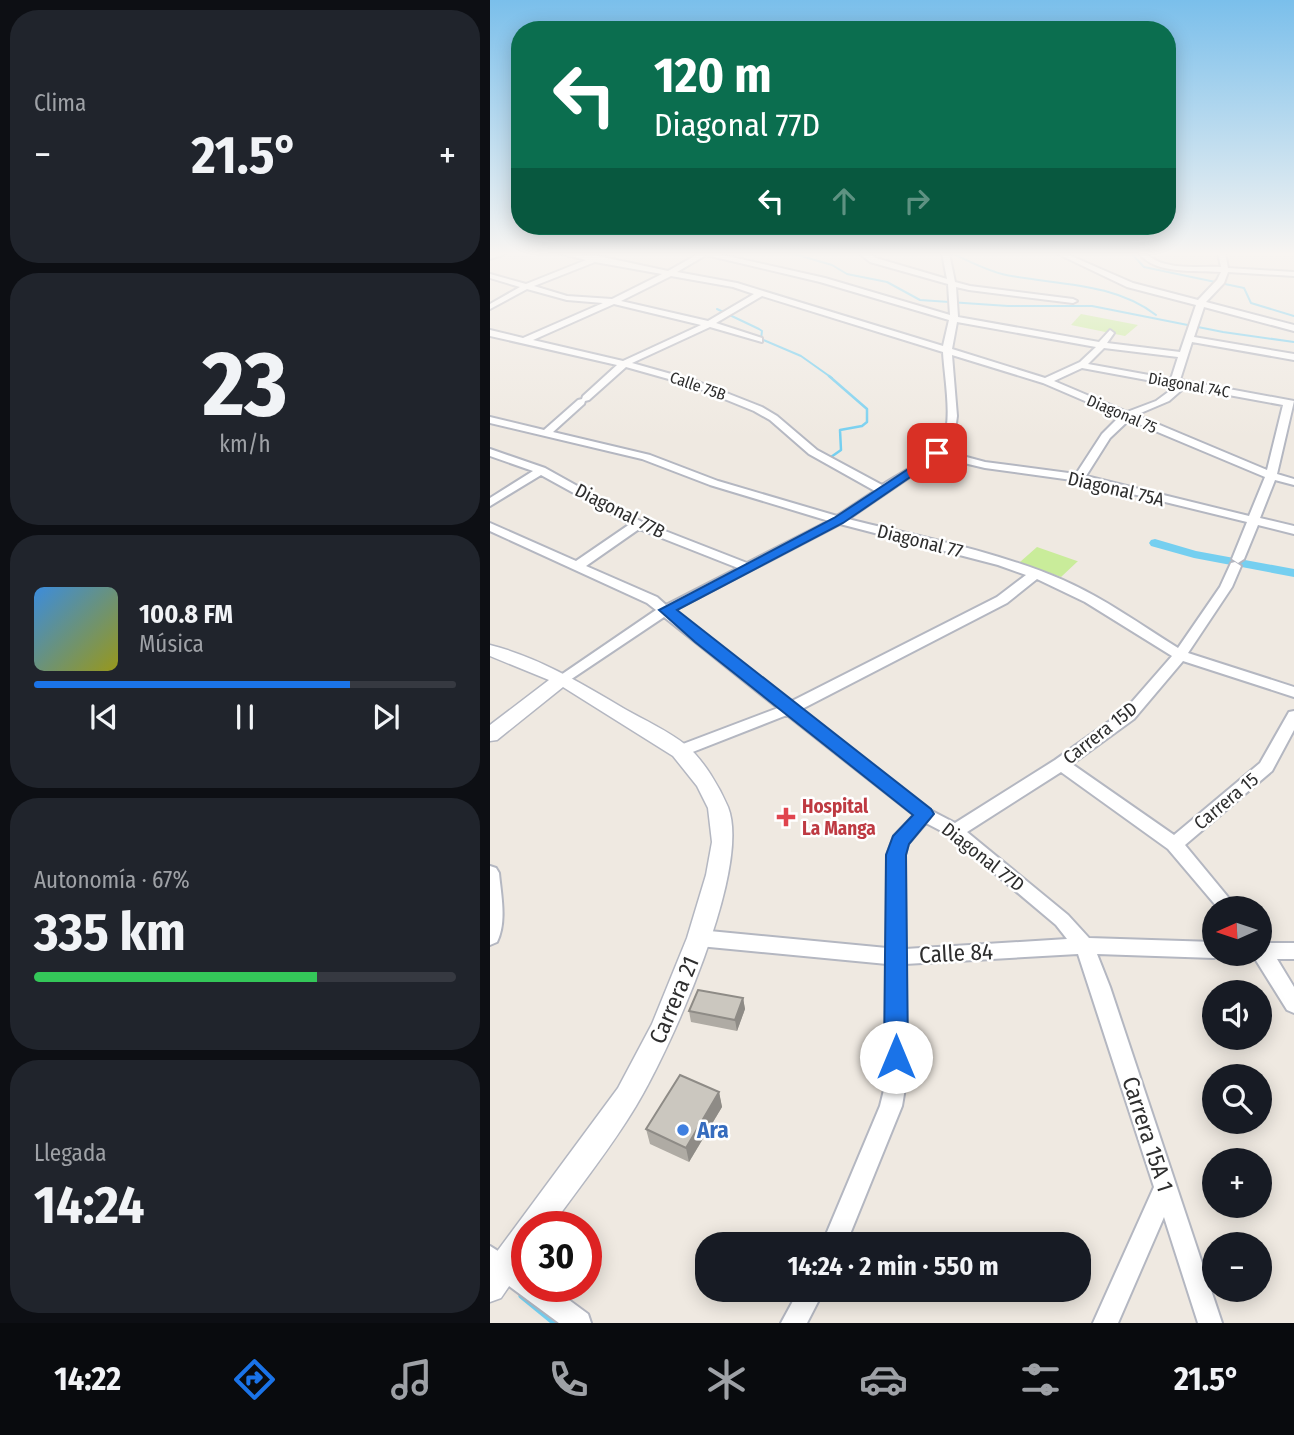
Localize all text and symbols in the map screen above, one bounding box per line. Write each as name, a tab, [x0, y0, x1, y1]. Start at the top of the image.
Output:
text: 120 m	[654, 46, 772, 105]
icon: left	[539, 49, 630, 140]
text: Clima	[34, 89, 86, 117]
text: Diagonal 77D	[654, 106, 820, 144]
text: 21.5°	[191, 124, 298, 187]
text: −	[34, 132, 51, 178]
text: +	[439, 132, 456, 178]
icon: left	[752, 182, 790, 220]
icon: ahead	[825, 182, 863, 220]
icon: right	[898, 182, 936, 220]
text: 23	[202, 330, 288, 439]
street label: Calle 75B	[667, 368, 729, 405]
street label: Diagonal 74C	[1147, 368, 1231, 402]
street label: Diagonal 75	[1084, 391, 1160, 437]
pin	[907, 423, 967, 483]
text: km/h	[219, 430, 271, 458]
icon: arrive	[918, 434, 956, 472]
street label: Diagonal 75A	[1066, 467, 1166, 511]
street label: Diagonal 77B	[571, 479, 669, 543]
street label: Diagonal 77	[875, 519, 966, 563]
text: 100.8 FM	[139, 599, 233, 630]
text: Música	[139, 630, 204, 658]
street label: Carrera 15D	[1058, 697, 1142, 769]
icon: previous	[85, 698, 123, 736]
icon: pause	[226, 698, 264, 736]
icon: next	[367, 698, 405, 736]
street label: Carrera 15	[1189, 767, 1263, 835]
place label: Hospital La Manga	[802, 795, 876, 840]
marker: Hospital La Manga	[776, 807, 796, 827]
street label: Diagonal 77D	[937, 818, 1029, 896]
text: Autonomía · 67%	[34, 866, 190, 894]
north arrow	[1202, 896, 1272, 966]
map controls	[1202, 896, 1272, 1302]
text: 335 km	[34, 901, 186, 964]
street label: Calle 84	[918, 937, 994, 969]
street label: Carrera 21	[643, 952, 705, 1048]
button: sound	[1202, 980, 1272, 1050]
position arrow	[859, 1020, 933, 1094]
button: search	[1202, 1064, 1272, 1134]
street label: Carrera 15A 1	[1116, 1073, 1180, 1195]
place label: Ara	[696, 1116, 729, 1144]
marker: Ara	[675, 1122, 691, 1138]
text: Llegada	[34, 1139, 106, 1167]
button: +	[1202, 1148, 1272, 1218]
text: 14:24	[34, 1174, 144, 1237]
speed limit sign: 30	[511, 1211, 602, 1302]
button: −	[1202, 1232, 1272, 1302]
text: 14:24 · 2 min · 550 m	[787, 1251, 999, 1282]
icon: directions	[230, 1355, 279, 1404]
icon: music	[387, 1355, 436, 1404]
icon: phone	[544, 1355, 593, 1404]
icon: climate	[702, 1355, 751, 1404]
icon: car	[859, 1355, 908, 1404]
icon: filters	[1016, 1355, 1065, 1404]
text: 14:22	[54, 1360, 121, 1398]
text: 21.5°	[1174, 1360, 1240, 1398]

